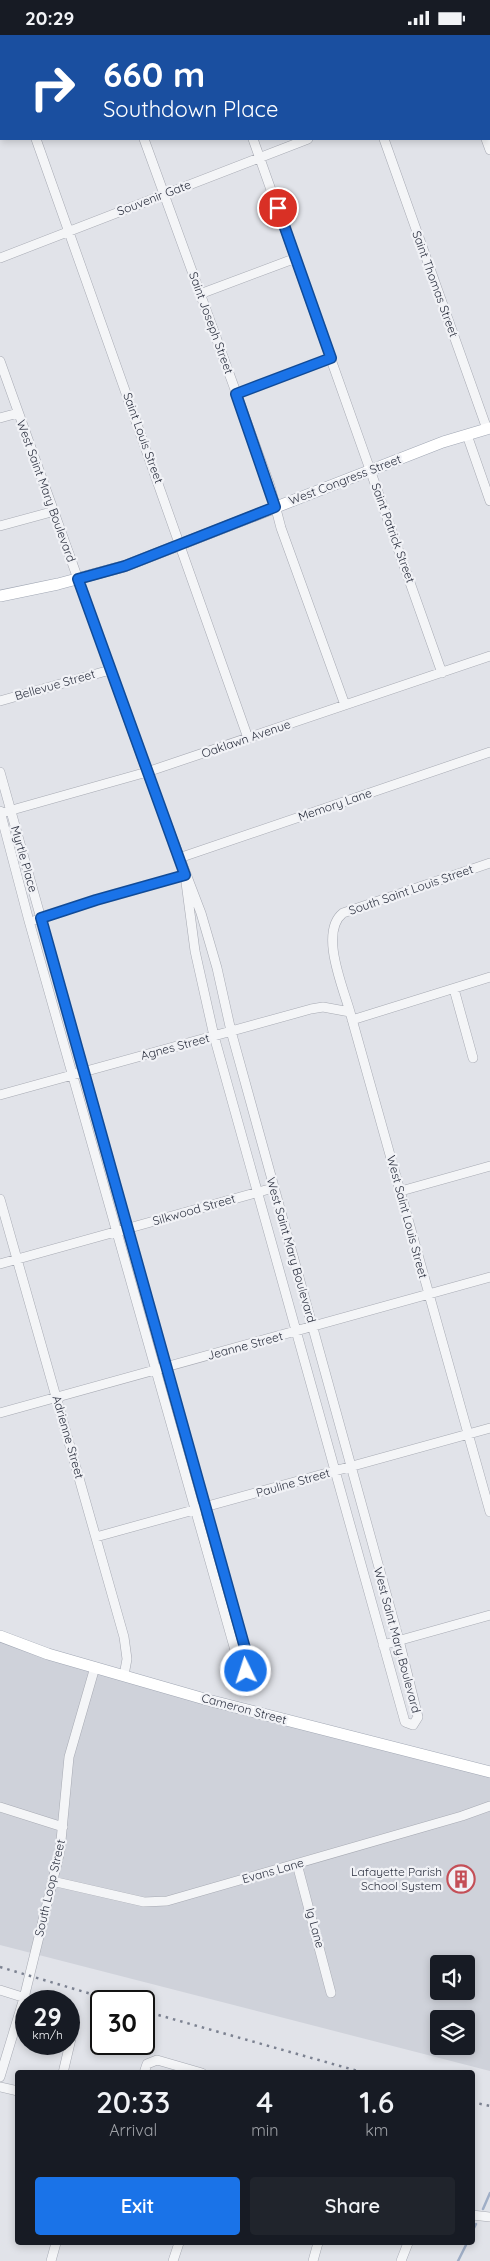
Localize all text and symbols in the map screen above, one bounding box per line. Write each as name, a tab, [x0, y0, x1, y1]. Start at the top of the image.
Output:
text: 20:29	[25, 6, 74, 30]
text: 660 m	[103, 52, 205, 96]
icon: right	[20, 55, 85, 120]
text: Southdown Place	[103, 95, 278, 123]
street label: Souvenir Gate	[115, 177, 193, 218]
pin	[257, 187, 299, 229]
icon: arrive	[264, 194, 292, 222]
street label: Saint Thomas Street	[409, 229, 462, 339]
street label: Saint Joseph Street	[186, 270, 237, 376]
street label: Saint Louis Street	[120, 390, 167, 485]
street label: West Saint Mary Boulevard	[14, 418, 79, 564]
street label: West Congress Street	[287, 451, 403, 508]
street label: Saint Patrick Street	[368, 481, 419, 585]
street label: Bellevue Street	[13, 666, 97, 703]
street label: Oaklawn Avenue	[199, 716, 292, 761]
street label: Memory Lane	[296, 785, 374, 824]
street label: Myrtle Place	[8, 824, 41, 894]
street label: South Saint Louis Street	[347, 861, 475, 918]
street label: Agnes Street	[139, 1030, 211, 1063]
street label: West Saint Louis Street	[384, 1154, 431, 1280]
street label: West Saint Mary Boulevard	[264, 1176, 319, 1324]
street label: Silkwood Street	[151, 1191, 237, 1228]
street label: Jeanne Street	[205, 1328, 284, 1363]
street label: Adrienne Street	[49, 1394, 88, 1480]
street label: Pauline Street	[254, 1465, 332, 1500]
street label: West Saint Mary Boulevard	[371, 1565, 424, 1714]
position arrow	[219, 1644, 271, 1696]
street label: Cameron Street	[200, 1690, 288, 1727]
street label: South Loop Street	[31, 1838, 68, 1938]
street label: Evans Lane	[240, 1855, 306, 1886]
place label: Lafayette Parish School System	[351, 1864, 442, 1893]
building icon: Lafayette Parish School System	[446, 1864, 476, 1894]
street label: Ig Lane	[303, 1906, 328, 1950]
map controls	[430, 1955, 475, 2055]
button: sound	[430, 1955, 475, 2000]
speed limit sign: 30	[90, 1990, 155, 2055]
text: 29	[33, 2001, 62, 2032]
button: layers	[430, 2010, 475, 2055]
text: km/h	[32, 2027, 63, 2042]
text: 20:33	[96, 2083, 170, 2121]
text: 4	[256, 2083, 273, 2121]
text: 1.6	[359, 2083, 394, 2121]
text: Arrival	[109, 2120, 157, 2140]
text: min	[251, 2120, 278, 2140]
text: km	[365, 2120, 388, 2140]
button: Exit	[35, 2177, 240, 2235]
button: Share	[250, 2177, 455, 2235]

